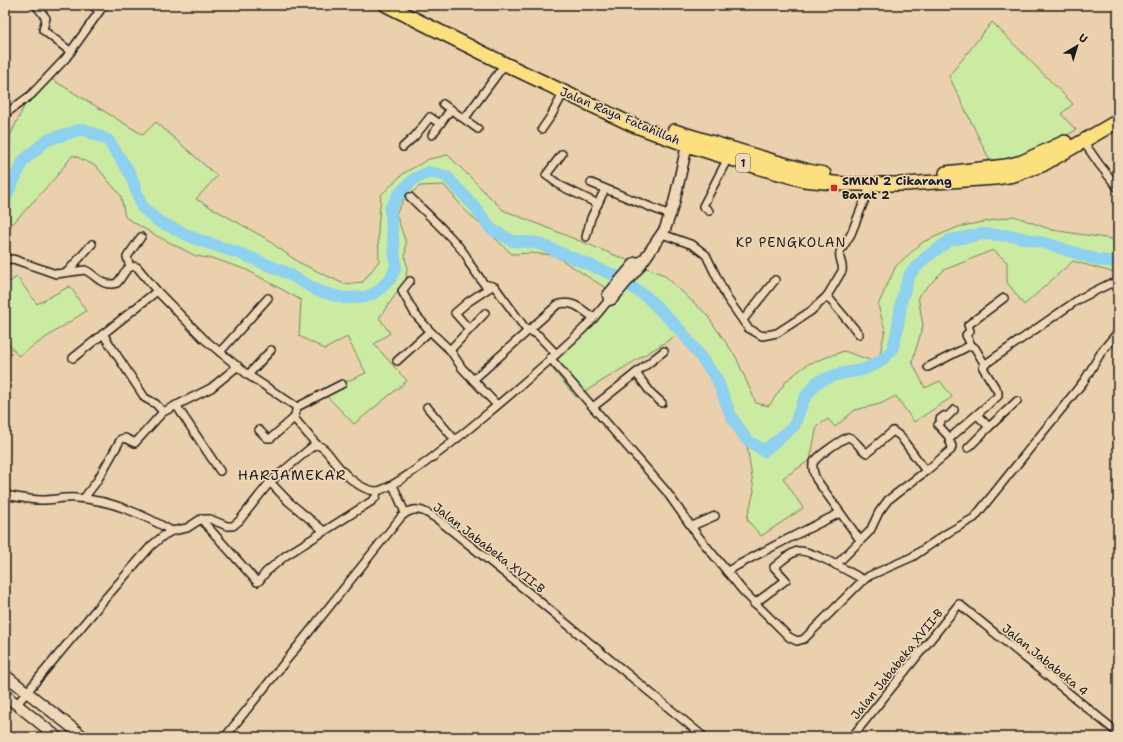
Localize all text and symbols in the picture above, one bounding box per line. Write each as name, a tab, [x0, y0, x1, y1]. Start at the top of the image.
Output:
north arrow	[1057, 26, 1097, 66]
text: U	[1075, 30, 1090, 47]
street label: Jalan Raya Fatahillah	[557, 83, 683, 149]
road number: 1	[736, 154, 750, 172]
place label: SMKN 2 Cikarang Barat 2	[842, 173, 952, 203]
marker: SMKN 2 Cikarang Barat 2	[829, 183, 839, 193]
district label: KP PENGKOLAN	[736, 234, 846, 251]
district label: HARJAMEKAR	[238, 466, 346, 484]
street label: Jalan Jababeka XVII-B	[430, 499, 548, 597]
street label: Jalan Jababeka XVII-B	[847, 605, 947, 723]
street label: Jalan Jababeka 4	[999, 620, 1091, 700]

